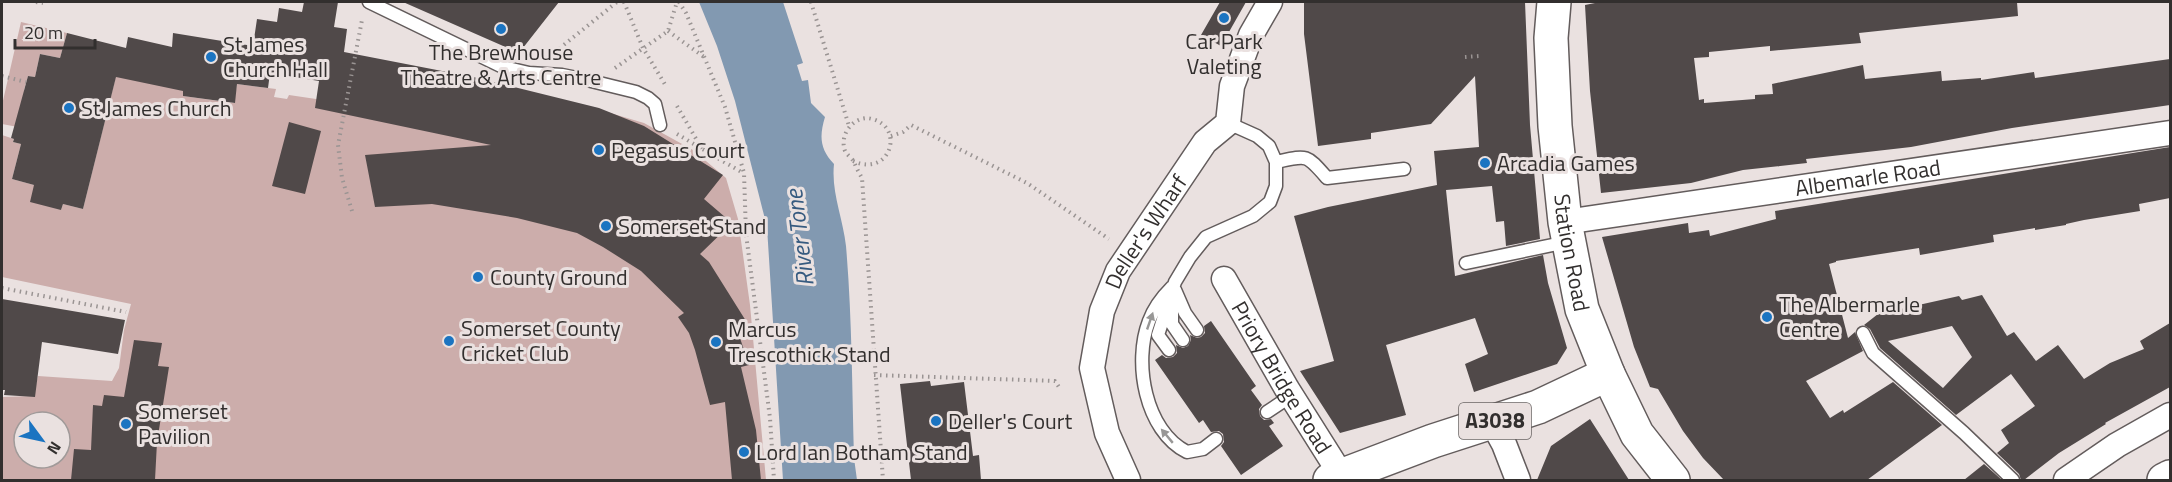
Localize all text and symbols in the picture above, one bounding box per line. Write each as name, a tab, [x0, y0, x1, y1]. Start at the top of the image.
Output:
marker: Car Park Valeting	[1217, 11, 1231, 25]
scale bar	[15, 12, 94, 50]
text: 20 m	[24, 19, 63, 46]
marker: The Brewhouse Theatre & Arts Centre	[494, 22, 508, 36]
place label: Car Park Valeting	[1185, 24, 1263, 83]
place label: St James Church Hall	[223, 27, 328, 86]
place label: The Brewhouse Theatre & Arts Centre	[401, 35, 601, 94]
marker: St James Church Hall	[204, 50, 218, 64]
place label: St James Church	[81, 91, 232, 125]
marker: St James Church	[62, 101, 76, 115]
place label: Pegasus Court	[611, 133, 745, 167]
marker: Pegasus Court	[592, 143, 606, 157]
place label: Arcadia Games	[1497, 146, 1635, 180]
street label: Albemarle Road	[1793, 150, 1943, 205]
marker: Arcadia Games	[1478, 156, 1492, 170]
street label: Deller's Wharf	[1096, 167, 1196, 294]
water label: River Tone	[775, 186, 823, 289]
street label: Station Road	[1545, 192, 1599, 314]
place label: Somerset Stand	[618, 209, 766, 243]
marker: Somerset Stand	[599, 219, 613, 233]
place label: County Ground	[490, 260, 628, 294]
marker: County Ground	[471, 270, 485, 284]
place label: The Albermarle Centre	[1779, 287, 1920, 346]
street label: Priory Bridge Road	[1223, 294, 1341, 460]
marker: The Albermarle Centre	[1760, 310, 1774, 324]
place label: Somerset County Cricket Club	[461, 311, 621, 370]
place label: Marcus Trescothick Stand	[728, 312, 891, 371]
one-way arrow	[1146, 312, 1155, 330]
marker: Somerset County Cricket Club	[442, 334, 456, 348]
marker: Marcus Trescothick Stand	[709, 335, 723, 349]
place label: Somerset Pavilion	[138, 394, 228, 453]
road number: A3038	[1459, 403, 1531, 439]
place label: Deller's Court	[948, 404, 1072, 438]
north arrow	[12, 410, 72, 470]
marker: Deller's Court	[929, 414, 943, 428]
marker: Somerset Pavilion	[119, 417, 133, 431]
one-way arrow	[1161, 429, 1174, 444]
place label: Lord Ian Botham Stand	[756, 435, 968, 469]
text: N	[41, 437, 68, 459]
marker: Lord Ian Botham Stand	[737, 445, 751, 459]

